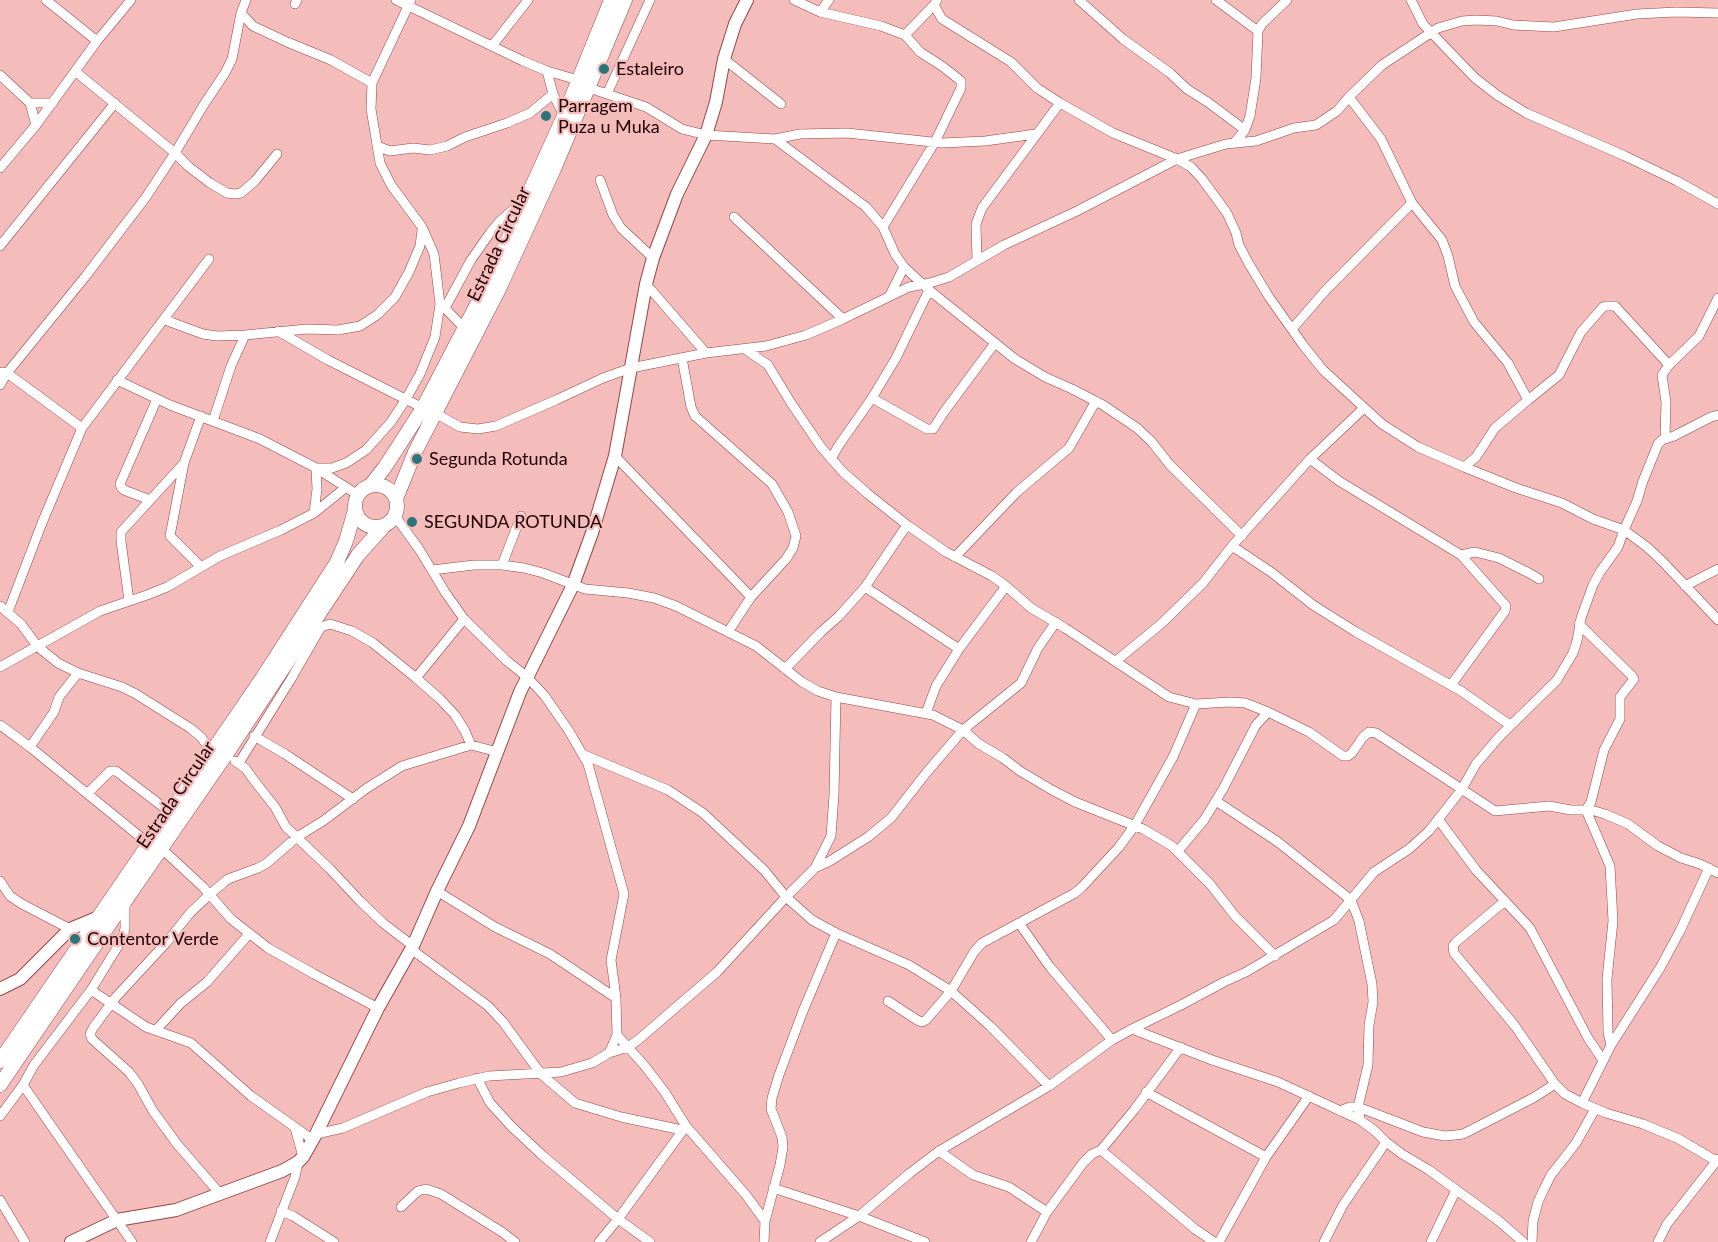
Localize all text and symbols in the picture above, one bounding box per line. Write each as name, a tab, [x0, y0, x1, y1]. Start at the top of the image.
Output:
place label: Estaleiro	[616, 58, 684, 80]
marker: Estaleiro	[597, 62, 611, 76]
place label: Parragem Puza u Muka	[558, 95, 660, 138]
marker: Parragem Puza u Muka	[539, 109, 553, 123]
street label: Estrada Circular	[463, 183, 535, 305]
place label: Segunda Rotunda	[429, 448, 568, 470]
marker: Segunda Rotunda	[410, 452, 424, 466]
place label: SEGUNDA ROTUNDA	[424, 511, 602, 533]
marker: SEGUNDA ROTUNDA	[405, 515, 419, 529]
street label: Estrada Circular	[132, 737, 220, 853]
place label: Contentor Verde	[87, 928, 219, 950]
marker: Contentor Verde	[68, 932, 82, 946]

